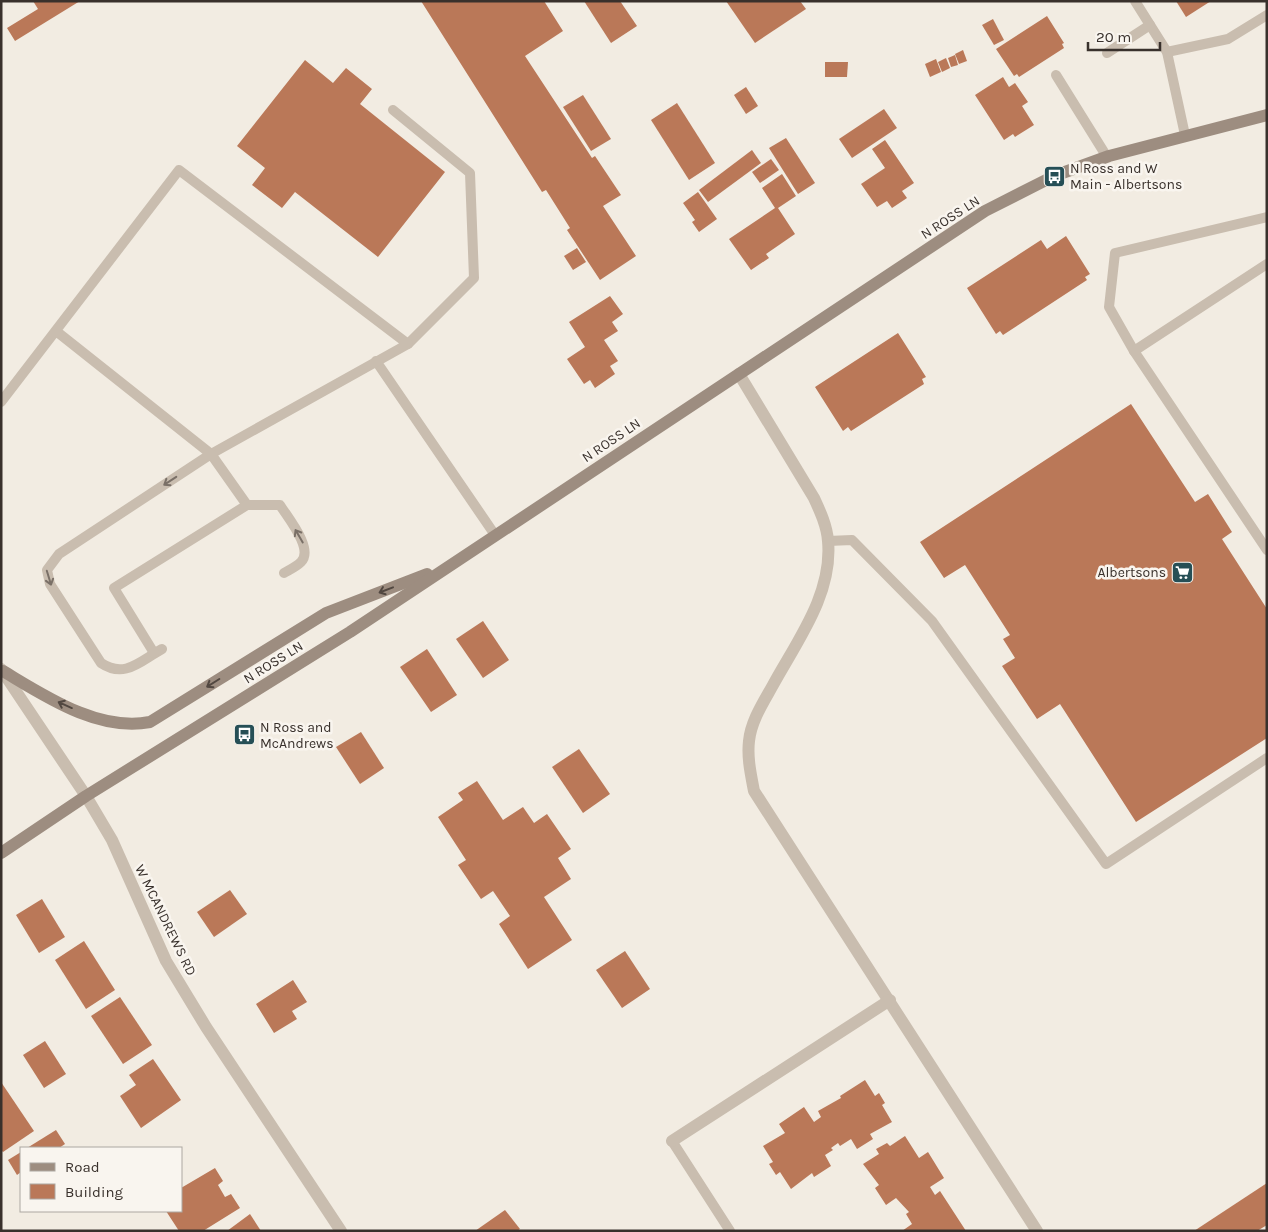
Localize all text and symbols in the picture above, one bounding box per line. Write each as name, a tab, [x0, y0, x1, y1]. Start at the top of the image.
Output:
scale bar	[1088, 20, 1160, 52]
text: 20 m	[1096, 28, 1131, 46]
place label: N Ross and W Main - Albertsons	[1070, 160, 1182, 193]
bus stop icon: N Ross and W Main - Albertsons	[1042, 164, 1066, 188]
street label: N ROSS LN	[918, 192, 983, 243]
street label: N ROSS LN	[579, 415, 644, 466]
one-way arrow	[164, 476, 178, 486]
one-way arrow	[294, 529, 304, 544]
supermarket icon: Albertsons	[1170, 560, 1194, 584]
place label: Albertsons	[1097, 564, 1166, 581]
one-way arrow	[45, 570, 55, 586]
one-way arrow	[379, 586, 394, 595]
street label: N ROSS LN	[240, 637, 306, 687]
one-way arrow	[207, 679, 221, 689]
one-way arrow	[58, 700, 73, 710]
place label: N Ross and McAndrews	[260, 719, 334, 752]
bus stop icon: N Ross and McAndrews	[232, 723, 256, 747]
street label: W MCANDREWS RD	[131, 862, 200, 979]
legend	[20, 1147, 182, 1212]
text: Road	[65, 1158, 100, 1176]
text: Building	[65, 1183, 123, 1201]

